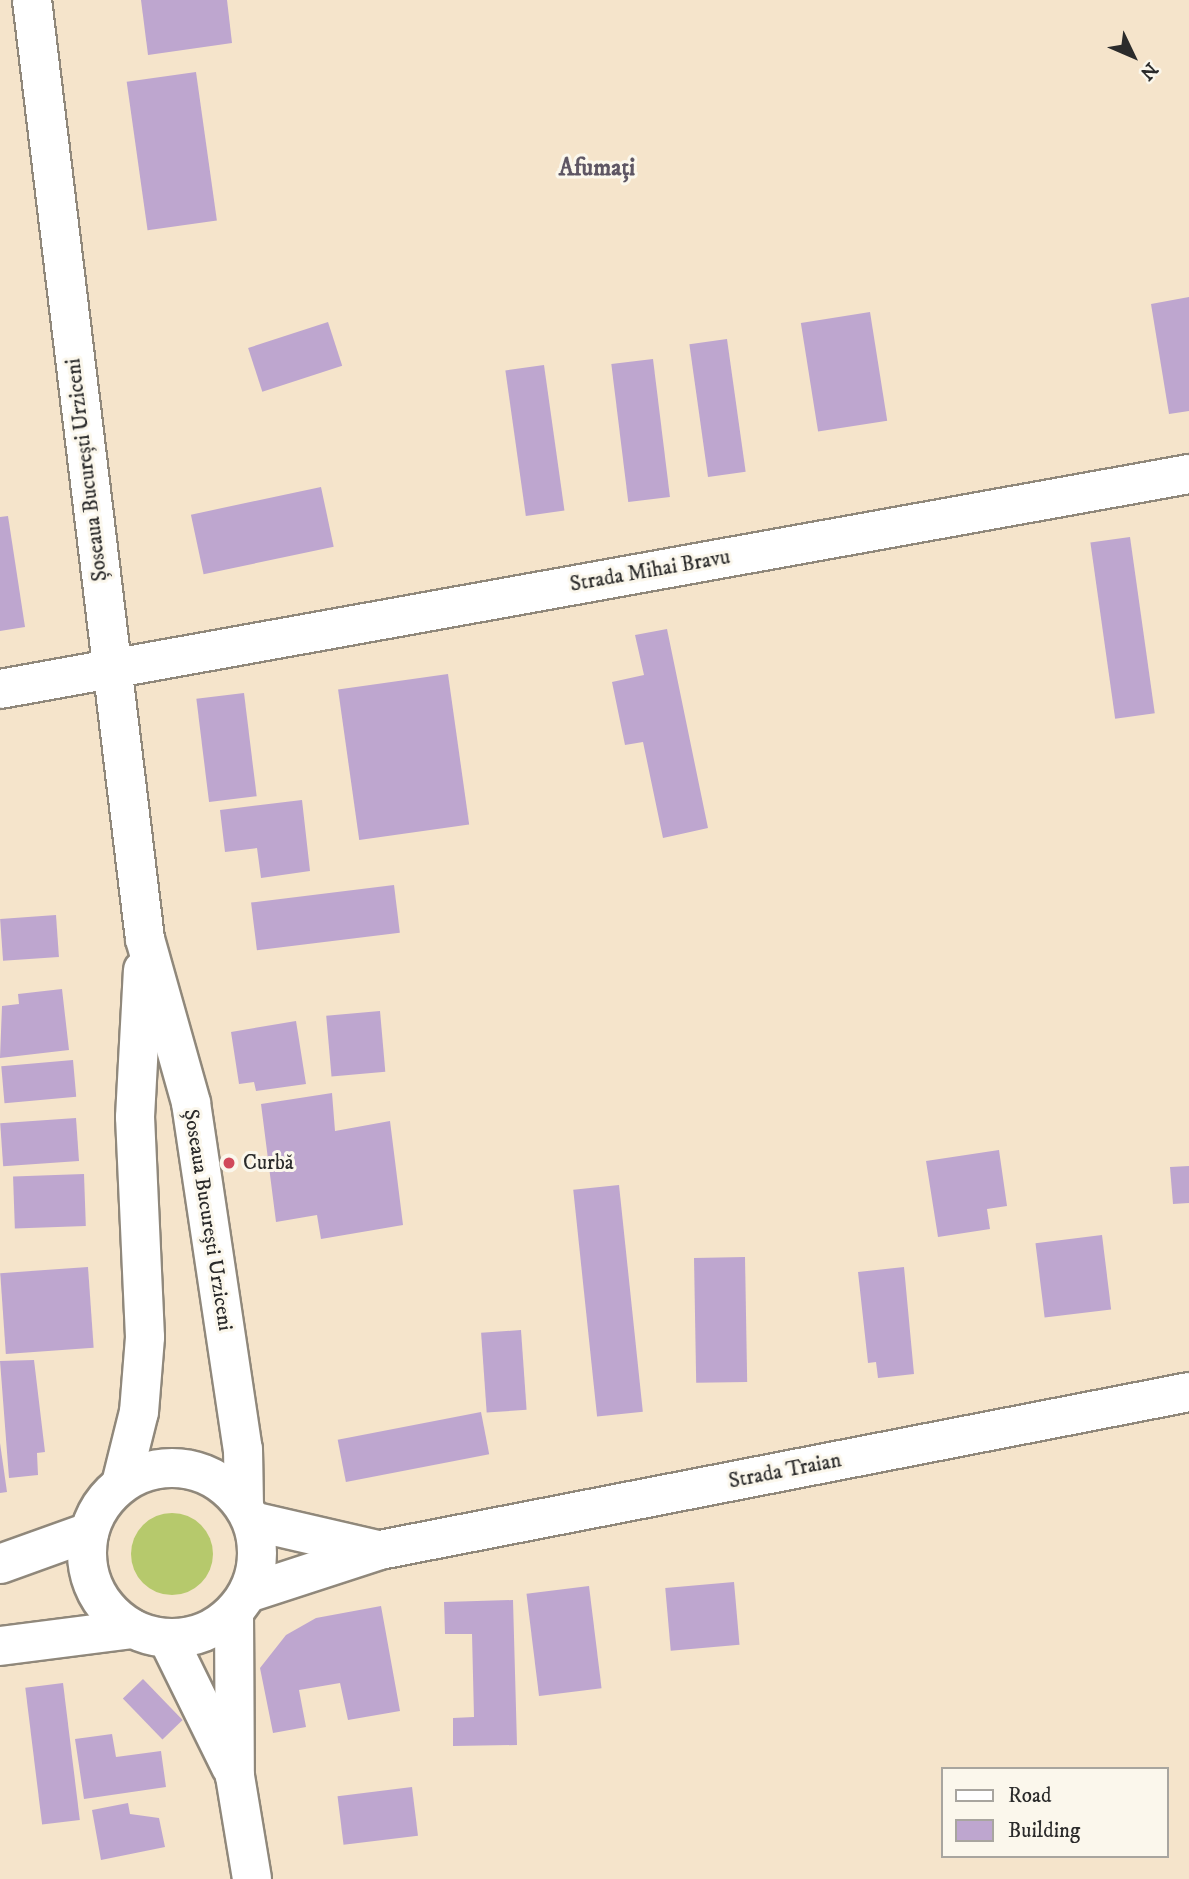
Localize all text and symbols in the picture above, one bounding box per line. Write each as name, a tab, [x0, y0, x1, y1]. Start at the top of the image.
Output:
north arrow	[1098, 21, 1168, 91]
text: N	[1135, 57, 1162, 85]
district label: Afumați	[559, 155, 635, 183]
street label: Șoseaua București Urziceni	[61, 357, 113, 583]
street label: Strada Mihai Bravu	[568, 545, 732, 597]
street label: Șoseaua București Urziceni	[178, 1107, 238, 1333]
place label: Curbă	[243, 1150, 294, 1176]
marker: Curbă	[221, 1155, 237, 1171]
street label: Strada Traian	[727, 1448, 843, 1494]
legend	[940, 1767, 1168, 1858]
text: Road	[1008, 1783, 1052, 1809]
text: Building	[1008, 1818, 1080, 1844]

